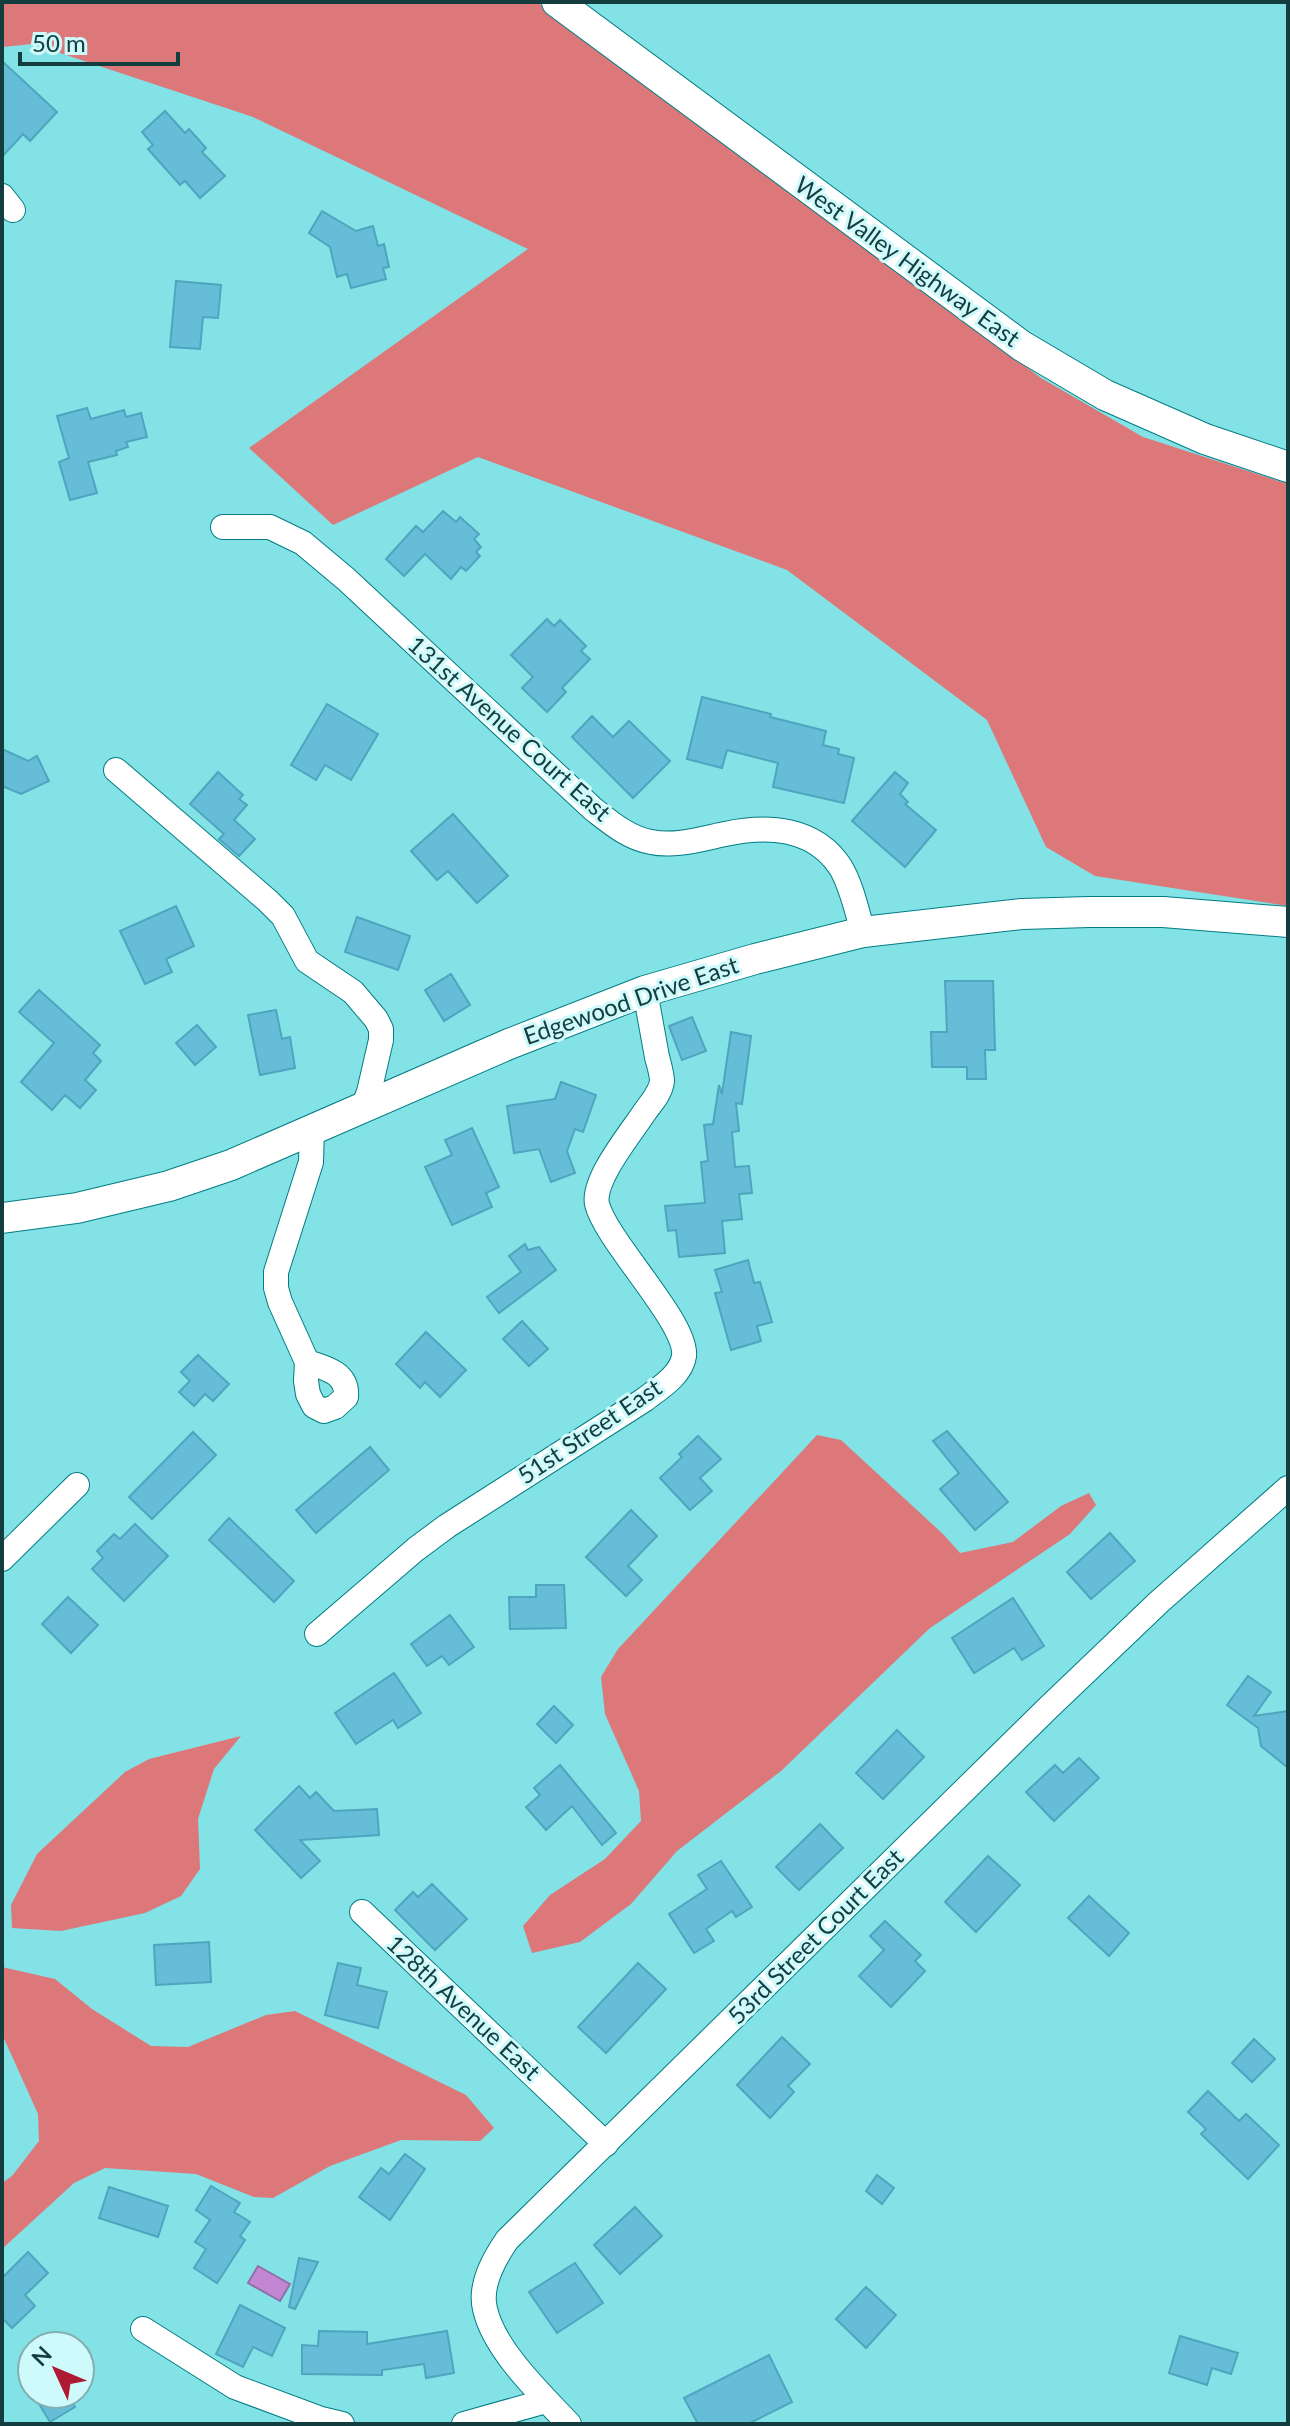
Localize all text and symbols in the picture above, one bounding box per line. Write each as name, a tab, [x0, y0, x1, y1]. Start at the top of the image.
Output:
scale bar	[20, 16, 178, 66]
text: 50 m	[32, 28, 86, 57]
street label: West Valley Highway East	[790, 169, 1026, 352]
street label: 131st Avenue Court East	[403, 629, 618, 827]
street label: Edgewood Drive East	[519, 949, 742, 1050]
street label: 51st Street East	[512, 1372, 667, 1489]
street label: 53rd Street Court East	[721, 1842, 909, 2030]
street label: 128th Avenue East	[381, 1928, 547, 2086]
north arrow	[16, 2330, 96, 2410]
text: N	[26, 2340, 57, 2371]

